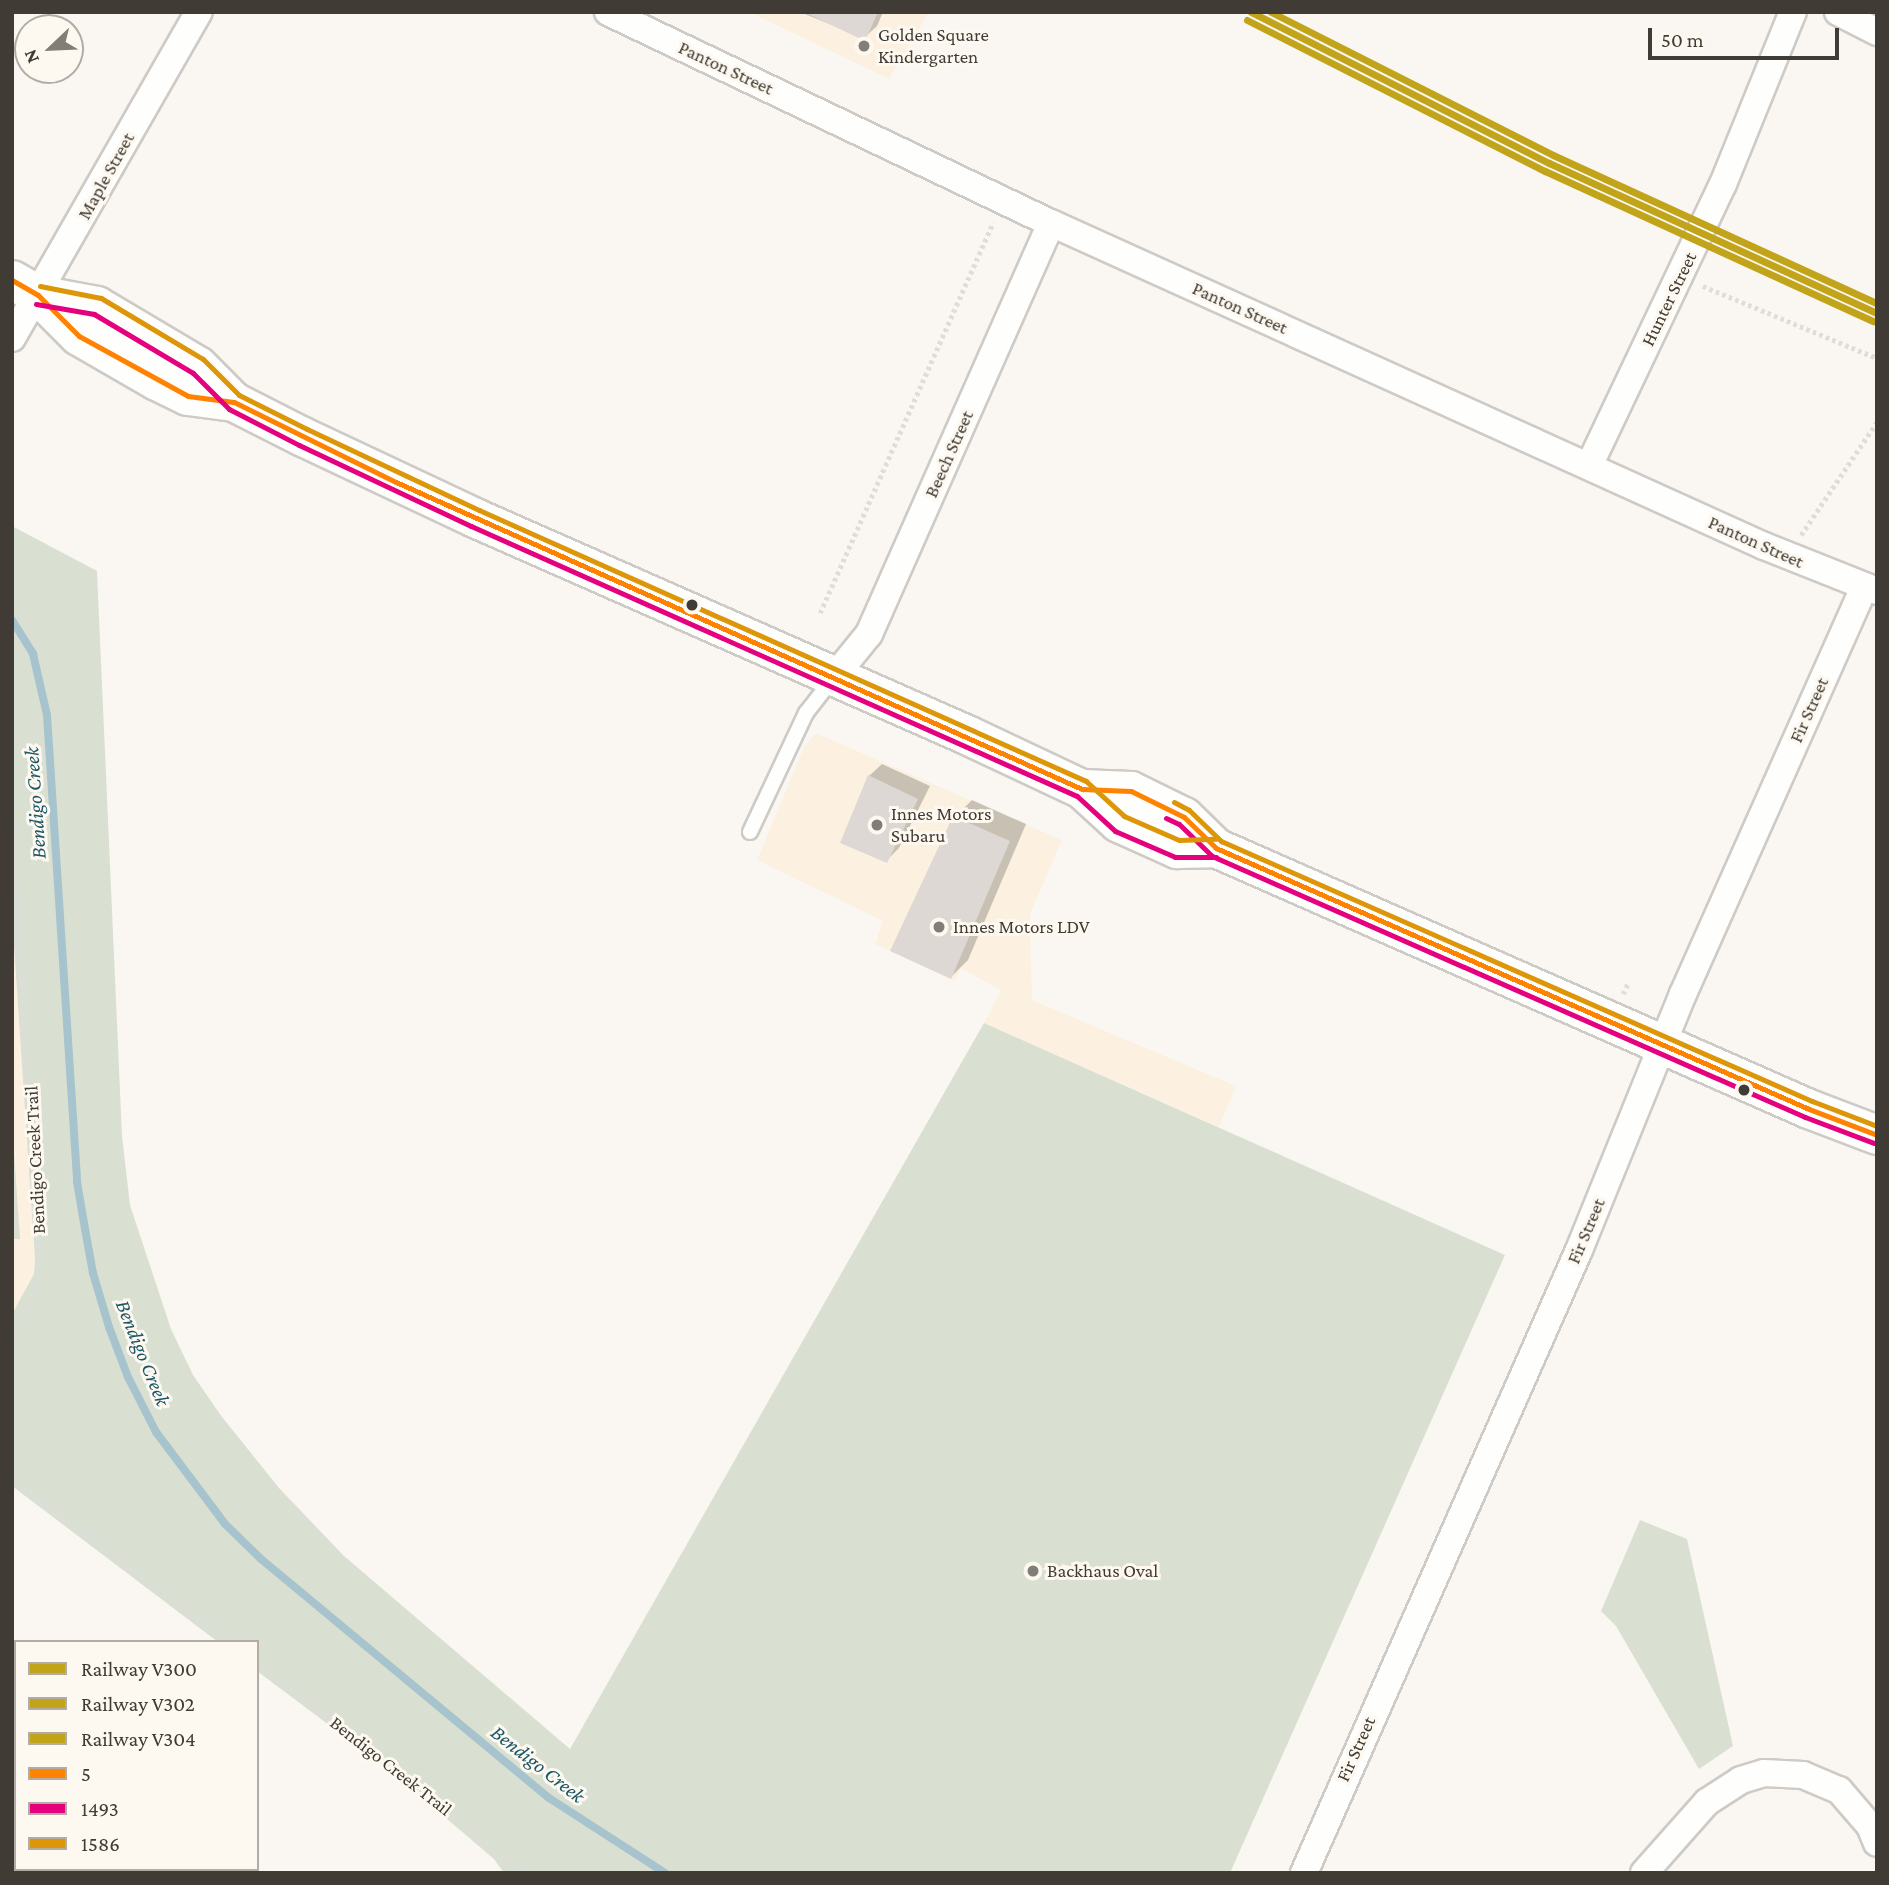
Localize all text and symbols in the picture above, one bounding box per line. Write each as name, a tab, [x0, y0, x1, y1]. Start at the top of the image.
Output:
north arrow	[14, 14, 84, 84]
scale bar	[1651, 14, 1842, 58]
place label: Golden Square Kindergarten	[878, 24, 989, 68]
text: 50 m	[1661, 28, 1704, 52]
street label: Panton Street	[675, 36, 777, 100]
marker: Golden Square Kindergarten	[856, 38, 872, 54]
text: N	[19, 47, 43, 67]
street label: Maple Street	[73, 129, 139, 223]
street label: Hunter Street	[1636, 248, 1702, 350]
street label: Panton Street	[1189, 277, 1291, 339]
street label: Beech Street	[920, 407, 978, 501]
street label: Panton Street	[1705, 511, 1807, 573]
unlabelled marker	[685, 598, 699, 612]
street label: Fir Street	[1785, 674, 1833, 746]
water label: Bendigo Creek	[19, 746, 51, 860]
place label: Innes Motors Subaru	[891, 803, 991, 847]
marker: Innes Motors Subaru	[869, 817, 885, 833]
place label: Innes Motors LDV	[953, 916, 1090, 938]
marker: Innes Motors LDV	[931, 919, 947, 935]
unlabelled marker	[1737, 1083, 1751, 1097]
street label: Bendigo Creek Trail	[20, 1085, 50, 1235]
street label: Fir Street	[1562, 1195, 1610, 1267]
water label: Bendigo Creek	[110, 1296, 176, 1410]
place label: Backhaus Oval	[1047, 1560, 1158, 1582]
marker: Backhaus Oval	[1025, 1563, 1041, 1579]
legend	[14, 1640, 259, 1871]
text: Railway V300	[81, 1657, 197, 1681]
text: Railway V302	[81, 1692, 195, 1716]
street label: Bendigo Creek Trail	[326, 1711, 456, 1821]
street label: Fir Street	[1332, 1713, 1380, 1785]
water label: Bendigo Creek	[486, 1720, 590, 1808]
text: Railway V304	[81, 1727, 196, 1751]
text: 5	[81, 1762, 91, 1786]
text: 1493	[81, 1797, 119, 1821]
text: 1586	[81, 1832, 120, 1856]

